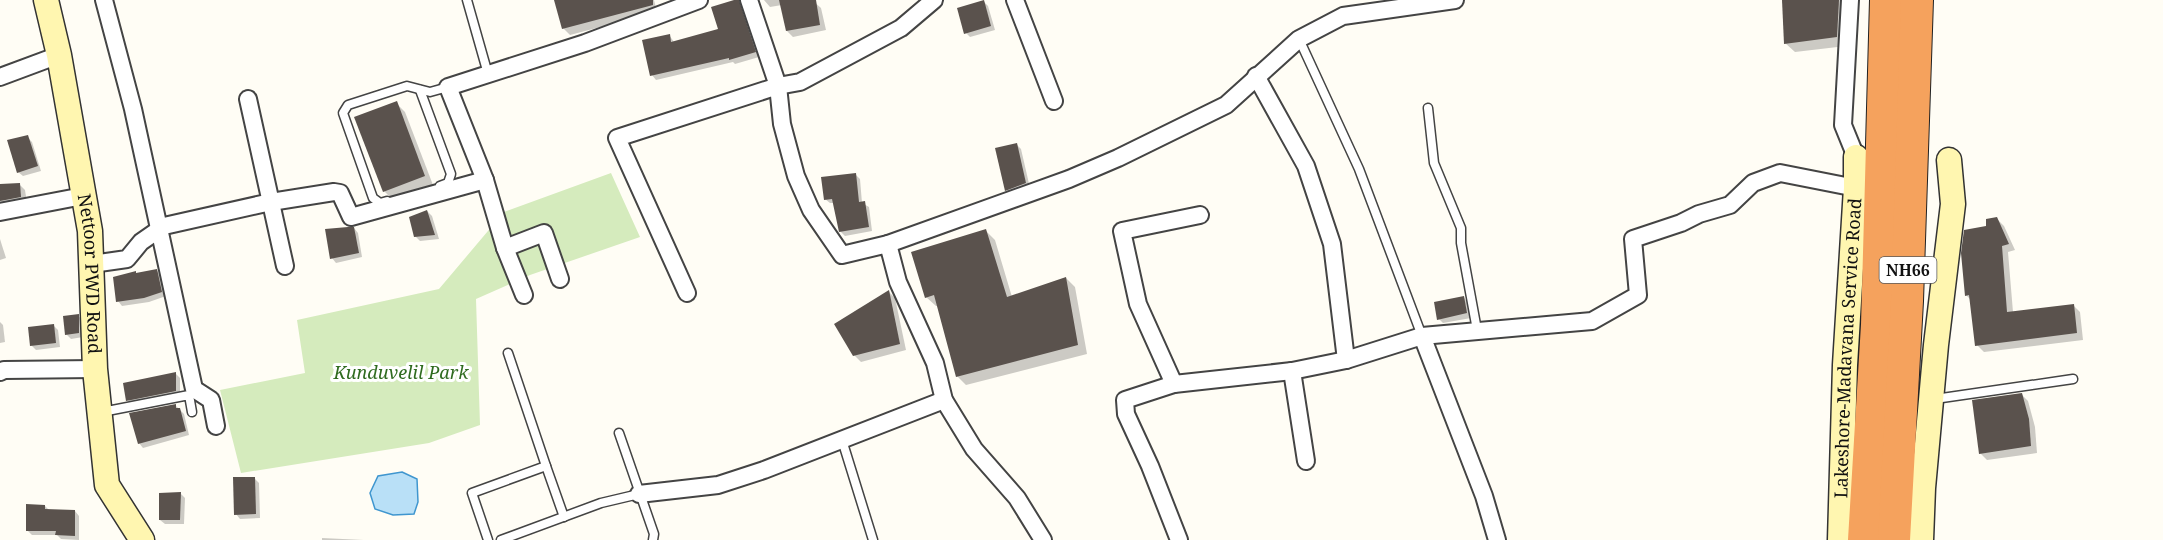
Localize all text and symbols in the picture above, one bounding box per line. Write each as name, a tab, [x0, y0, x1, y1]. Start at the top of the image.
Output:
street label: Nettoor PWD Road	[73, 192, 107, 355]
street label: Lakeshore-Madavana Service Road	[1828, 197, 1866, 499]
road number: NH66	[1880, 257, 1936, 283]
park label: Kunduvelil Park	[333, 360, 469, 384]

